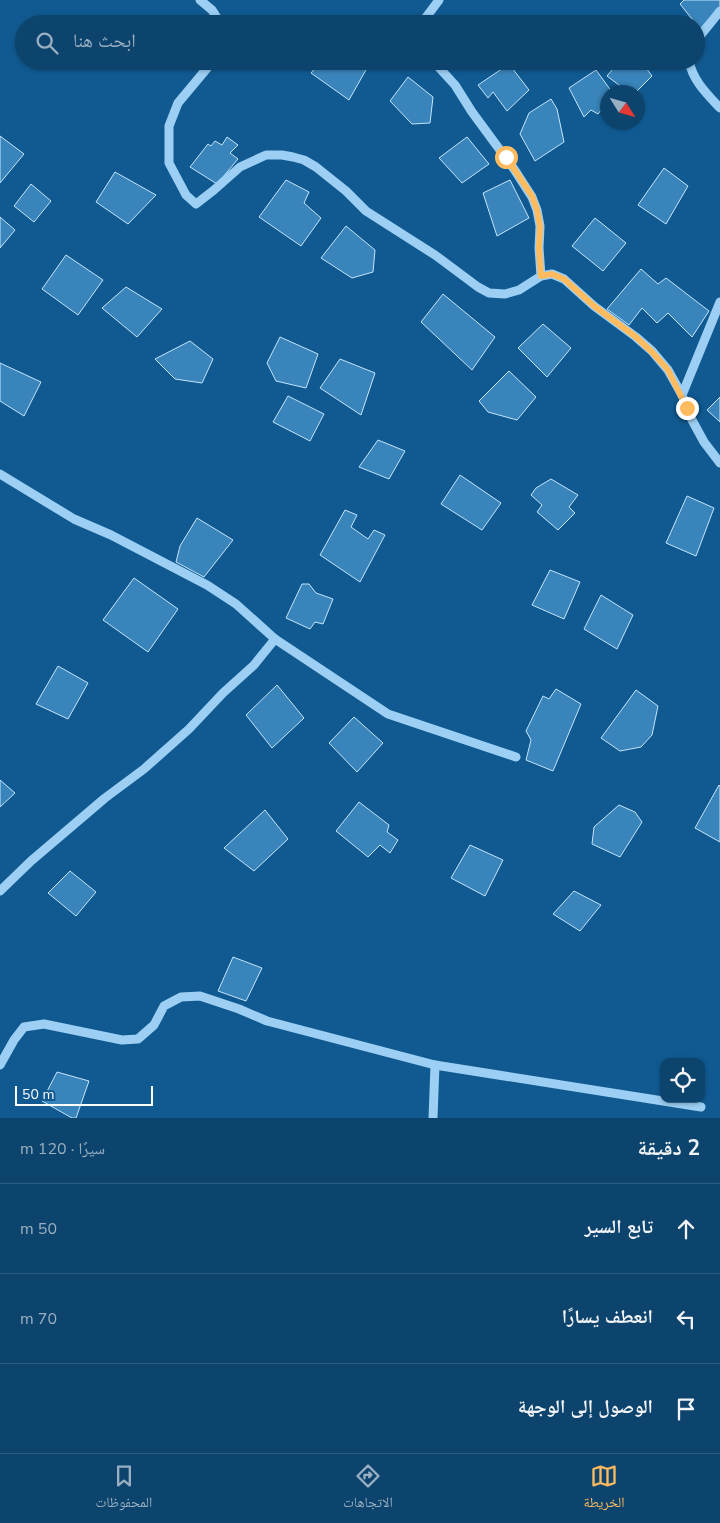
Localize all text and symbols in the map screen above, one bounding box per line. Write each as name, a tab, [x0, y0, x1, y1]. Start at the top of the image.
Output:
search box	[15, 15, 705, 70]
text: ابحث هنا	[73, 28, 136, 54]
icon: search	[33, 29, 61, 57]
north arrow	[600, 85, 645, 130]
route start	[495, 146, 518, 169]
route end	[676, 397, 699, 420]
map controls	[660, 1058, 705, 1103]
button: locate	[660, 1058, 705, 1103]
scale bar	[15, 1083, 152, 1106]
text: 50 m	[22, 1085, 54, 1104]
text: 2 دقيقة	[638, 1134, 700, 1162]
text: سيرًا · 120 m	[20, 1138, 105, 1160]
text: تابع السير	[584, 1214, 653, 1240]
icon: ahead	[672, 1215, 700, 1243]
text: 50 m	[20, 1218, 57, 1240]
text: انعطف يسارًا	[562, 1304, 653, 1330]
icon: left	[672, 1305, 700, 1333]
text: 70 m	[20, 1308, 57, 1330]
text: الوصول إلى الوجهة	[518, 1394, 653, 1420]
icon: arrive	[672, 1395, 700, 1423]
tab: المحفوظات	[95, 1462, 152, 1516]
tab: الاتجاهات	[343, 1462, 393, 1516]
tab: الخريطة	[583, 1462, 625, 1516]

